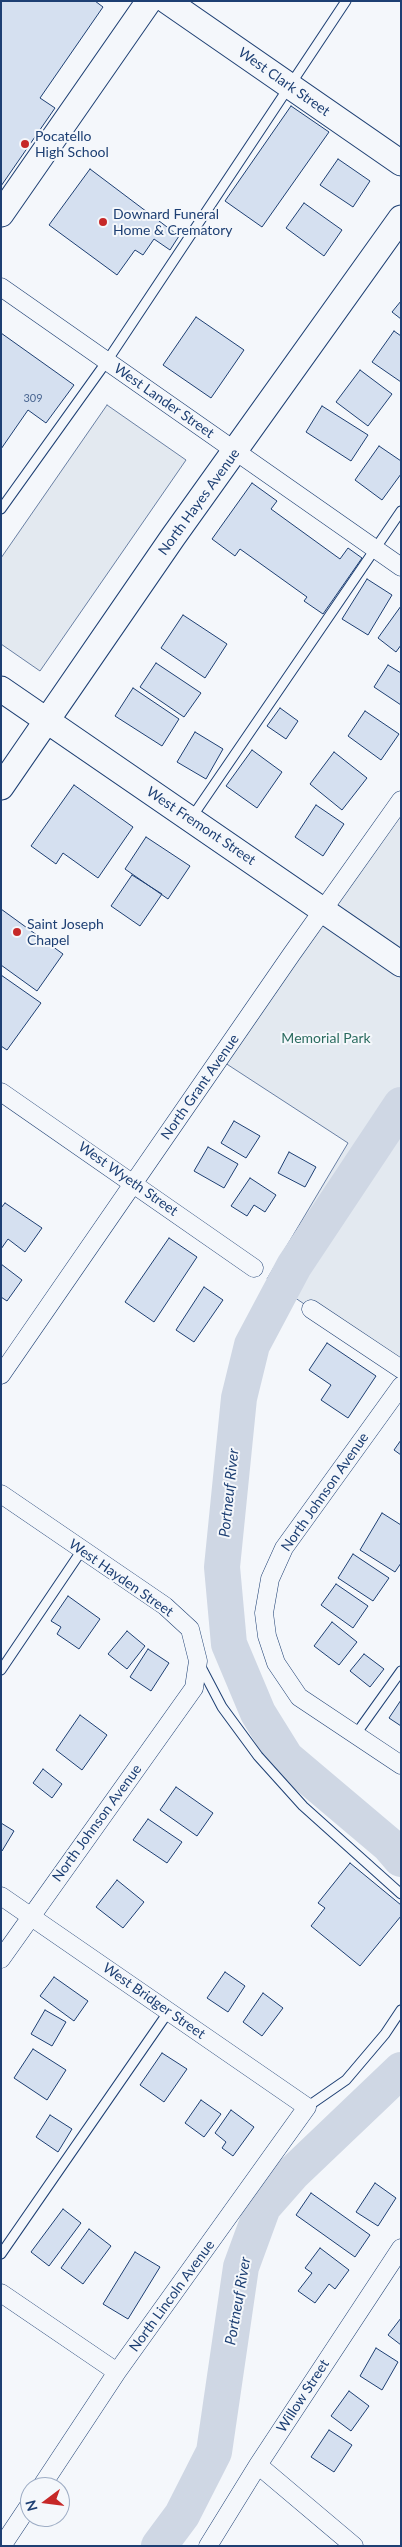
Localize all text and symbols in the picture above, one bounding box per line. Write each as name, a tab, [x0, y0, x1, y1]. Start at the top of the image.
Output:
street label: West Clark Street	[235, 44, 333, 120]
place label: Pocatello High School	[35, 128, 109, 160]
marker: Pocatello High School	[19, 138, 31, 150]
place label: Downard Funeral Home & Crematory	[113, 206, 233, 238]
marker: Downard Funeral Home & Crematory	[97, 216, 109, 228]
street label: West Lander Street	[111, 360, 217, 442]
house number: 309	[23, 391, 43, 405]
street label: North Hayes Avenue	[155, 445, 243, 559]
street label: West Fremont Street	[143, 783, 259, 869]
place label: Saint Joseph Chapel	[27, 916, 104, 949]
marker: Saint Joseph Chapel	[11, 926, 23, 938]
park label: Memorial Park	[281, 1030, 371, 1046]
street label: North Grant Avenue	[157, 1031, 243, 1143]
street label: West Wyeth Street	[75, 1138, 181, 1220]
street label: North Johnson Avenue	[278, 1429, 372, 1555]
water label: Portneuf River	[215, 1448, 243, 1538]
street label: West Hayden Street	[66, 1536, 176, 1620]
street label: North Johnson Avenue	[49, 1761, 145, 1885]
street label: West Bridger Street	[100, 1959, 208, 2043]
street label: North Lincoln Avenue	[126, 2237, 218, 2355]
water label: Portneuf River	[221, 2256, 255, 2346]
street label: Willow Street	[273, 2356, 333, 2436]
north arrow	[20, 2477, 70, 2527]
text: N	[21, 2498, 41, 2513]

